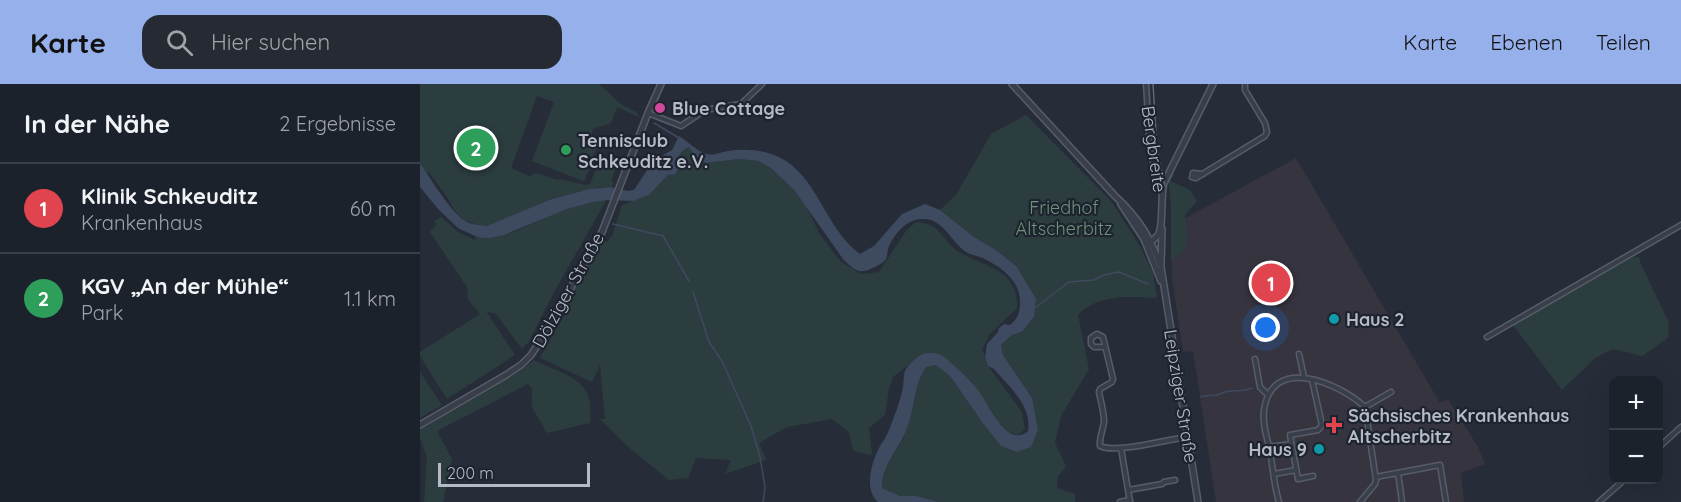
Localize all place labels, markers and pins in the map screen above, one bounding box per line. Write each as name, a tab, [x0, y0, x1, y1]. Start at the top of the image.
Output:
place label: Blue Cottage	[672, 97, 785, 120]
marker: Blue Cottage	[653, 101, 667, 115]
pin: 2	[456, 126, 496, 170]
place label: Tennisclub Schkeuditz e.V.	[578, 129, 708, 173]
marker: Tennisclub Schkeuditz e.V.	[559, 143, 573, 157]
pin: 1	[1252, 260, 1290, 306]
place label: Haus 2	[1346, 308, 1405, 331]
marker: Haus 2	[1327, 312, 1341, 326]
place label: Sächsisches Krankenhaus Altscherbitz	[1348, 404, 1570, 448]
marker: Sächsisches Krankenhaus Altscherbitz	[1325, 416, 1343, 434]
place label: Haus 9	[1248, 438, 1307, 461]
marker: Haus 9	[1312, 442, 1326, 456]

